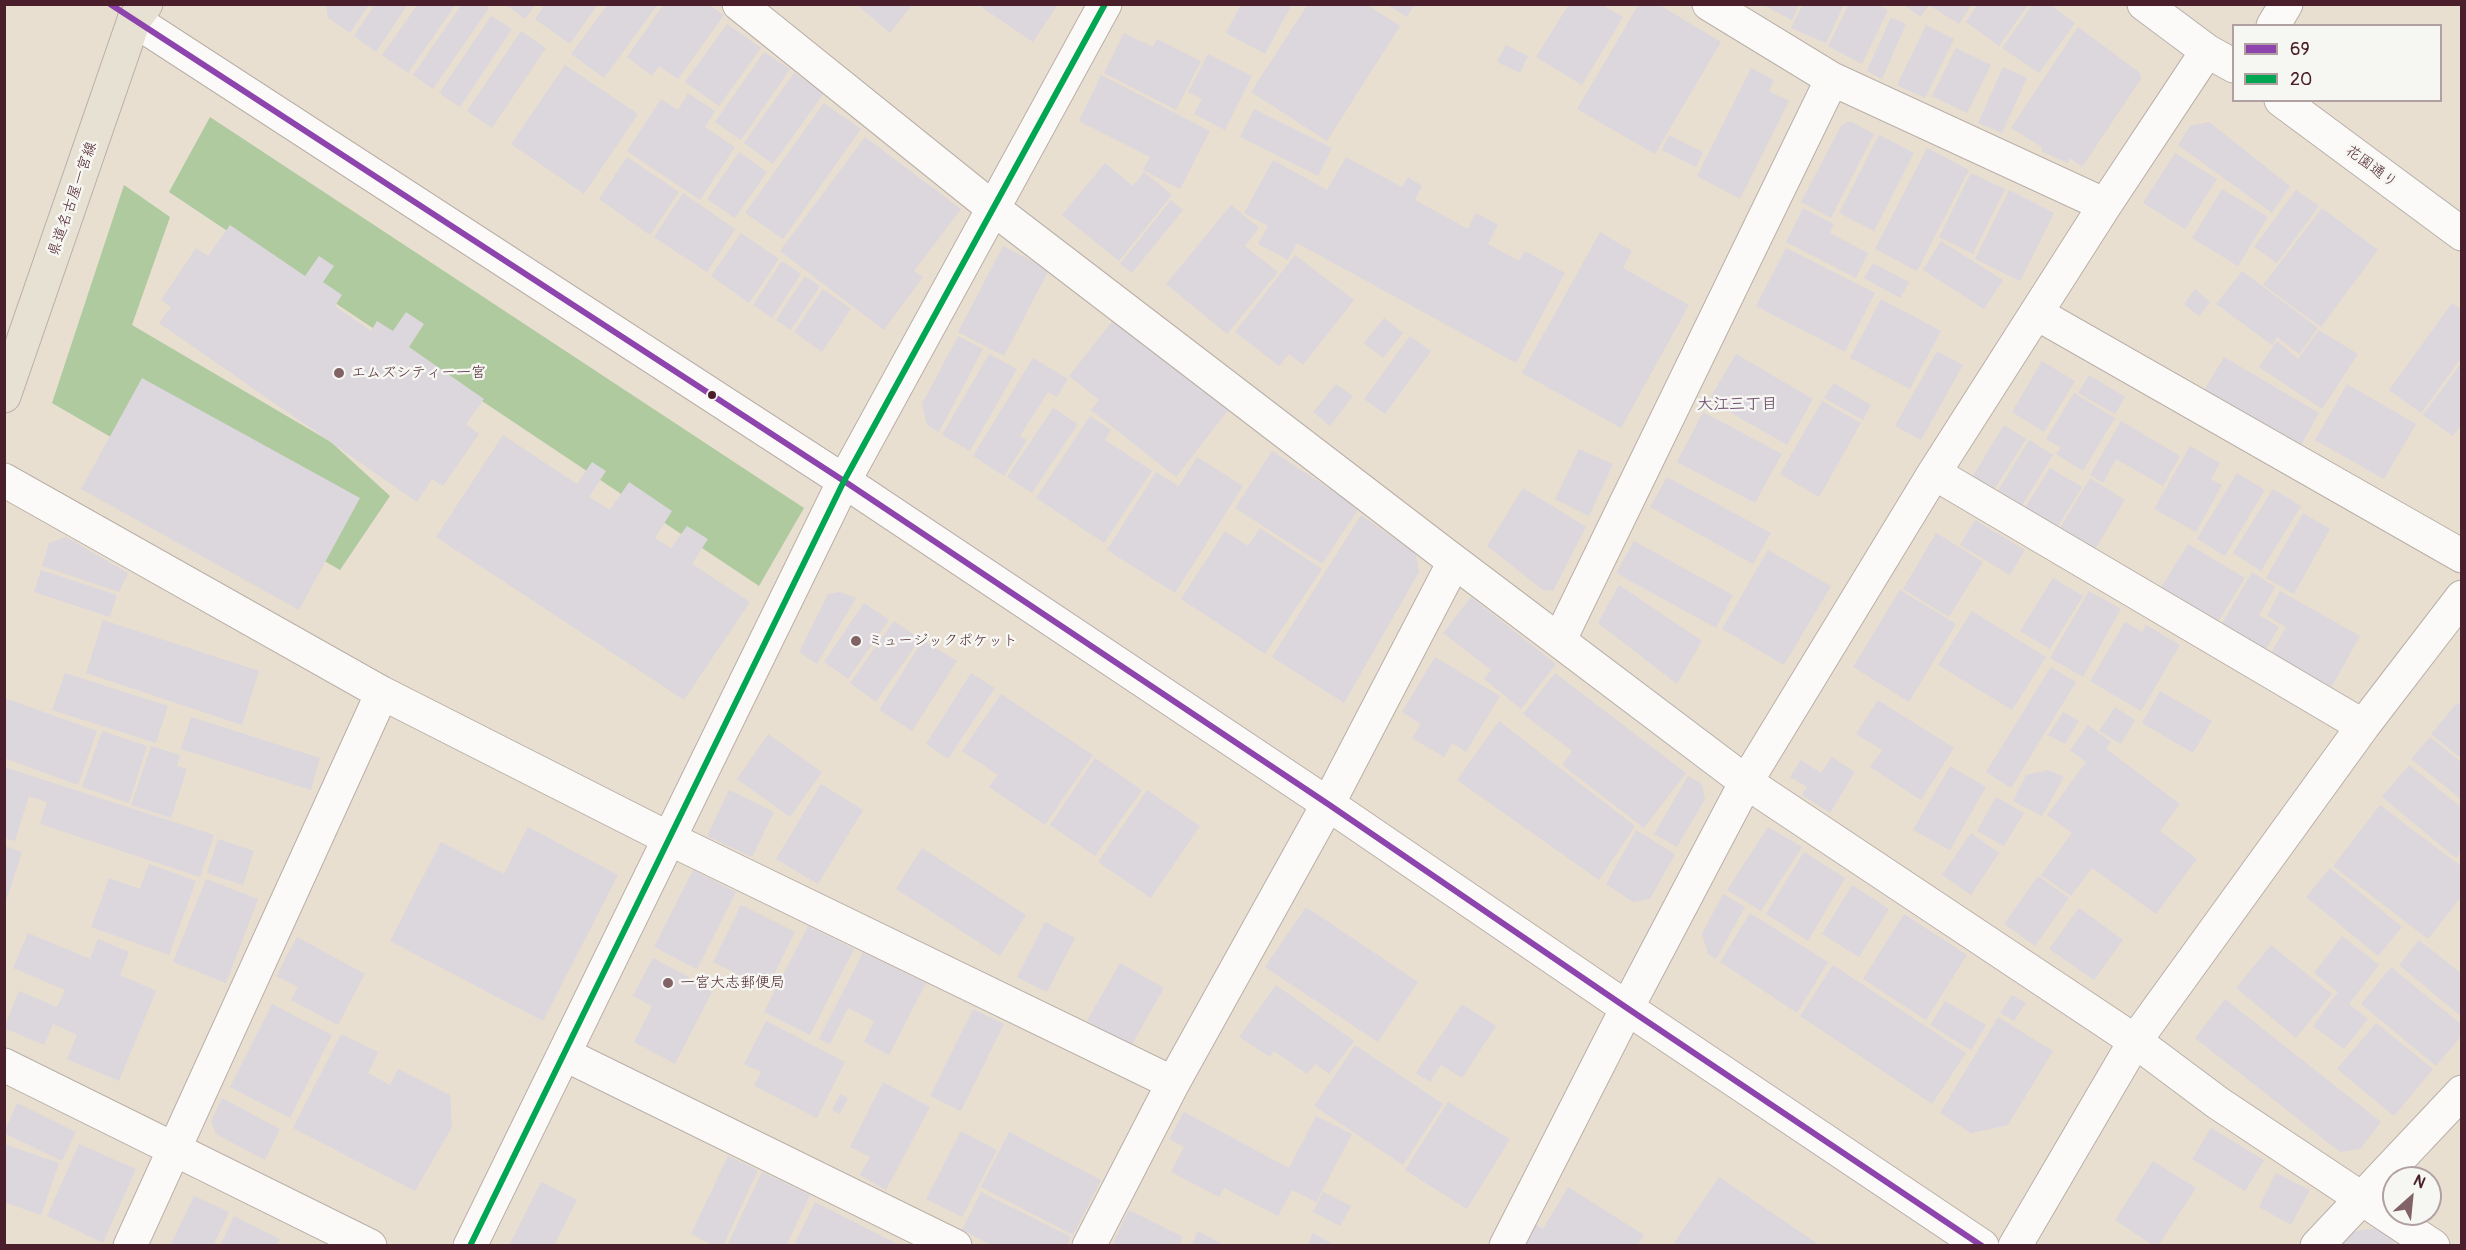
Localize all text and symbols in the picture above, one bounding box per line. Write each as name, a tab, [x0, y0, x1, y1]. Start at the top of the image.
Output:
legend	[2232, 24, 2442, 102]
text: 69	[2290, 38, 2310, 61]
text: 20	[2290, 68, 2312, 91]
street label: 県道名古屋一宮線	[45, 139, 101, 259]
street label: 花園通り	[2342, 142, 2400, 192]
place label: エムズシティー一宮	[351, 364, 486, 382]
marker: エムズシティー一宮	[332, 366, 346, 380]
unlabelled marker	[706, 389, 718, 401]
district label: 大江三丁目	[1697, 395, 1777, 415]
place label: ミュージックポケット	[868, 632, 1018, 650]
marker: ミュージックポケット	[849, 634, 863, 648]
place label: 一宮大志郵便局	[680, 974, 785, 992]
marker: 一宮大志郵便局	[661, 976, 675, 990]
north arrow	[2382, 1166, 2442, 1226]
text: N	[2410, 1170, 2429, 1193]

